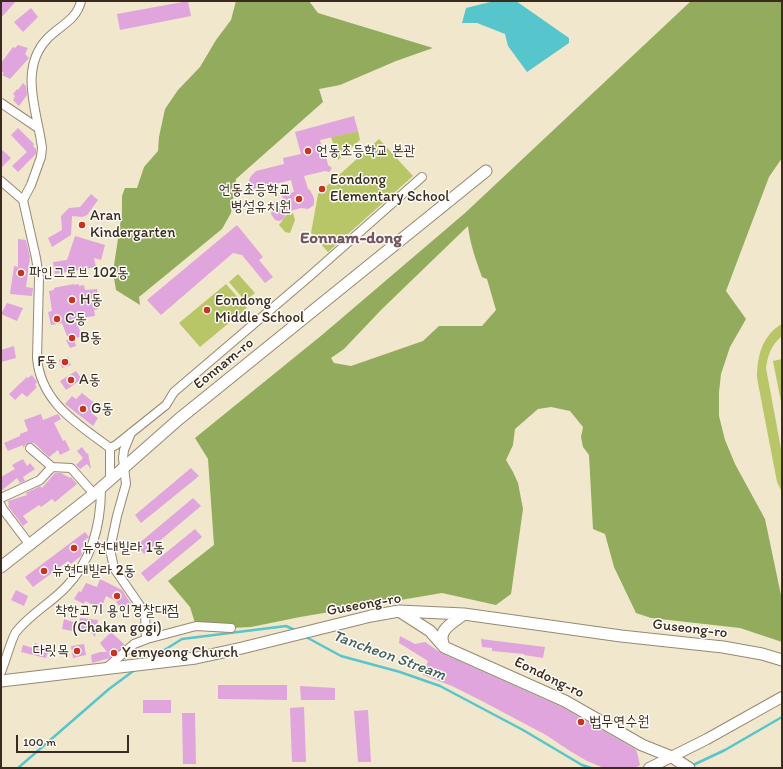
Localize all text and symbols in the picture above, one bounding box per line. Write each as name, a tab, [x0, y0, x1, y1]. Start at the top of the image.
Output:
place label: 언동초등학교 본관	[316, 142, 416, 160]
marker: 언동초등학교 본관	[303, 146, 313, 156]
place label: Eondong Elementary School	[330, 171, 450, 206]
place label: 언동초등학교 병설유치원	[219, 181, 291, 216]
marker: Eondong Elementary School	[317, 184, 327, 194]
marker: 언동초등학교 병설유치원	[294, 194, 304, 204]
place label: Aran Kindergarten	[90, 207, 175, 242]
marker: Aran Kindergarten	[77, 220, 87, 230]
district label: Eonnam-dong	[300, 229, 402, 249]
place label: 파인그로브 102동	[29, 264, 129, 282]
marker: 파인그로브 102동	[16, 268, 26, 278]
place label: H동	[80, 291, 102, 309]
place label: Eondong Middle School	[215, 292, 304, 327]
marker: H동	[67, 295, 77, 305]
marker: Eondong Middle School	[202, 305, 212, 315]
place label: C동	[65, 310, 87, 328]
marker: C동	[52, 314, 62, 324]
place label: B동	[80, 329, 102, 347]
marker: B동	[67, 333, 77, 343]
street label: Eonnam-ro	[190, 334, 258, 394]
place label: F동	[37, 353, 57, 371]
marker: F동	[60, 357, 70, 367]
place label: A동	[79, 371, 101, 389]
marker: A동	[66, 375, 76, 385]
place label: G동	[91, 400, 113, 418]
marker: G동	[78, 404, 88, 414]
place label: 뉴현대빌라 1동	[82, 539, 165, 557]
marker: 뉴현대빌라 1동	[69, 543, 79, 553]
place label: 뉴현대빌라 2동	[52, 562, 136, 580]
marker: 뉴현대빌라 2동	[39, 566, 49, 576]
street label: Guseong-ro	[325, 590, 403, 620]
marker: 착한고기 용인경찰대점 (Chakan gogi)	[112, 591, 122, 601]
place label: 착한고기 용인경찰대점 (Chakan gogi)	[55, 602, 179, 637]
street label: Guseong-ro	[651, 615, 729, 643]
water label: Tancheon Stream	[330, 627, 448, 685]
place label: 다릿목	[33, 642, 69, 660]
place label: Yemyeong Church	[122, 644, 238, 662]
marker: 다릿목	[72, 646, 82, 656]
marker: Yemyeong Church	[109, 648, 119, 658]
street label: Eondong-ro	[511, 653, 587, 703]
place label: 법무연수원	[589, 713, 649, 731]
marker: 법무연수원	[576, 717, 586, 727]
scale bar	[18, 727, 131, 753]
text: 100 m	[23, 735, 56, 749]

